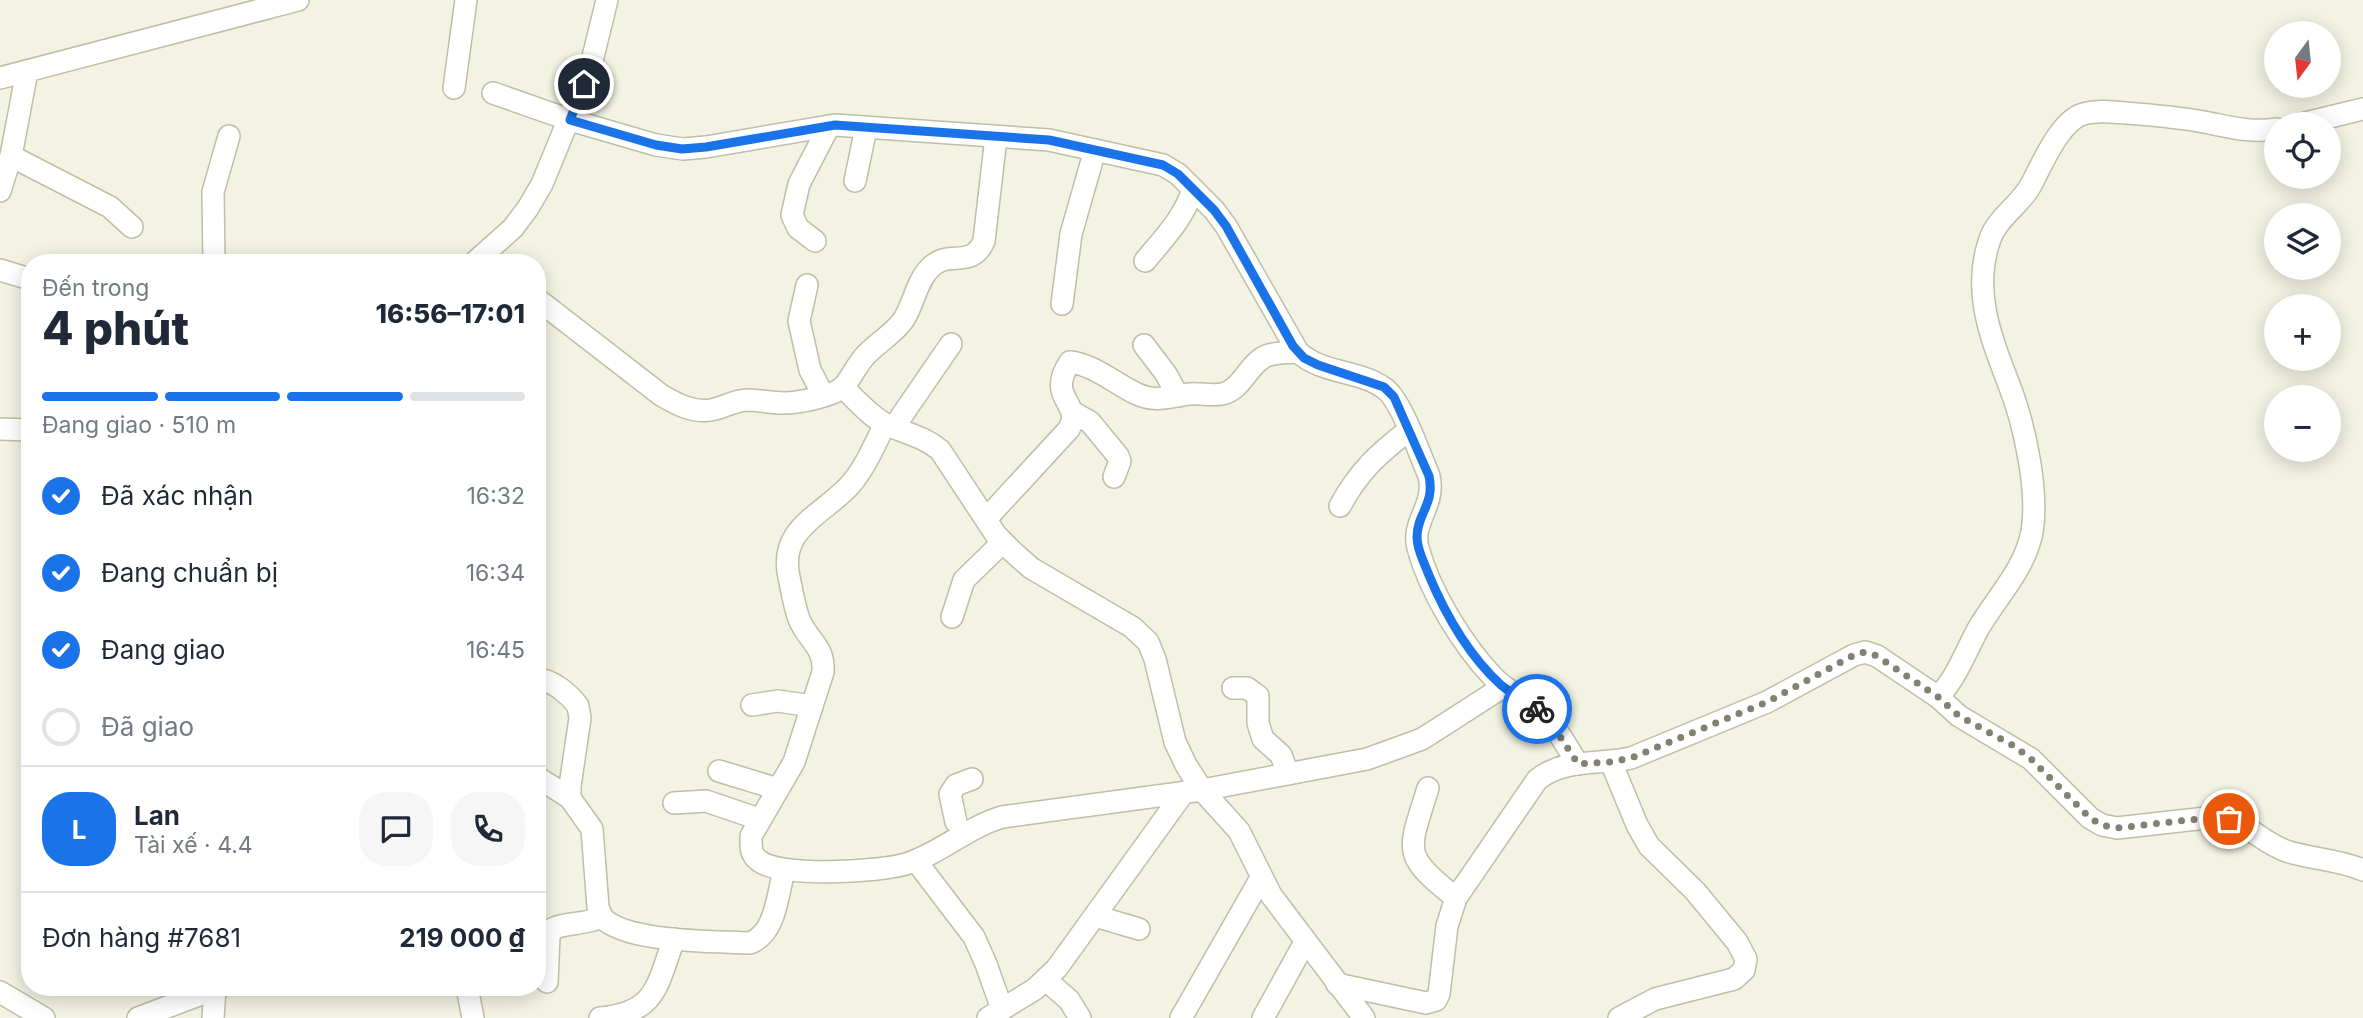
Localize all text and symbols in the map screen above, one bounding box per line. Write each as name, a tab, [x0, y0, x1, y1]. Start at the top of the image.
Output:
north arrow	[2264, 21, 2342, 98]
map controls	[2264, 21, 2341, 462]
pin	[554, 54, 614, 114]
icon: home	[565, 65, 603, 103]
button: locate	[2264, 112, 2341, 189]
button: layers	[2264, 203, 2341, 280]
text: Đến trong	[42, 274, 149, 302]
button: +	[2264, 294, 2341, 371]
text: 16:56–17:01	[375, 298, 525, 329]
text: 4 phút	[42, 300, 189, 356]
button: −	[2264, 385, 2341, 462]
text: Đang giao · 510 m	[42, 411, 236, 439]
icon: check	[42, 477, 80, 515]
text: Đã xác nhận	[101, 480, 253, 511]
text: 16:32	[467, 482, 525, 510]
icon: check	[42, 554, 80, 592]
text: Đang chuẩn bị	[101, 557, 278, 588]
text: 16:34	[466, 559, 525, 587]
icon: check	[42, 631, 80, 669]
text: Đang giao	[101, 634, 225, 665]
text: 16:45	[466, 636, 525, 664]
courier	[1502, 674, 1572, 744]
icon: bike	[1518, 690, 1556, 728]
text: Đã giao	[101, 711, 194, 742]
pin	[2199, 789, 2259, 849]
button: chat	[359, 792, 433, 866]
button: phone	[451, 792, 525, 866]
text: Lan	[134, 800, 180, 831]
icon: bag	[2210, 800, 2248, 838]
text: L	[72, 814, 86, 845]
text: Tài xế · 4.4	[134, 831, 253, 859]
text: Đơn hàng #7681	[42, 922, 241, 953]
text: 219 000 ₫	[399, 922, 525, 953]

